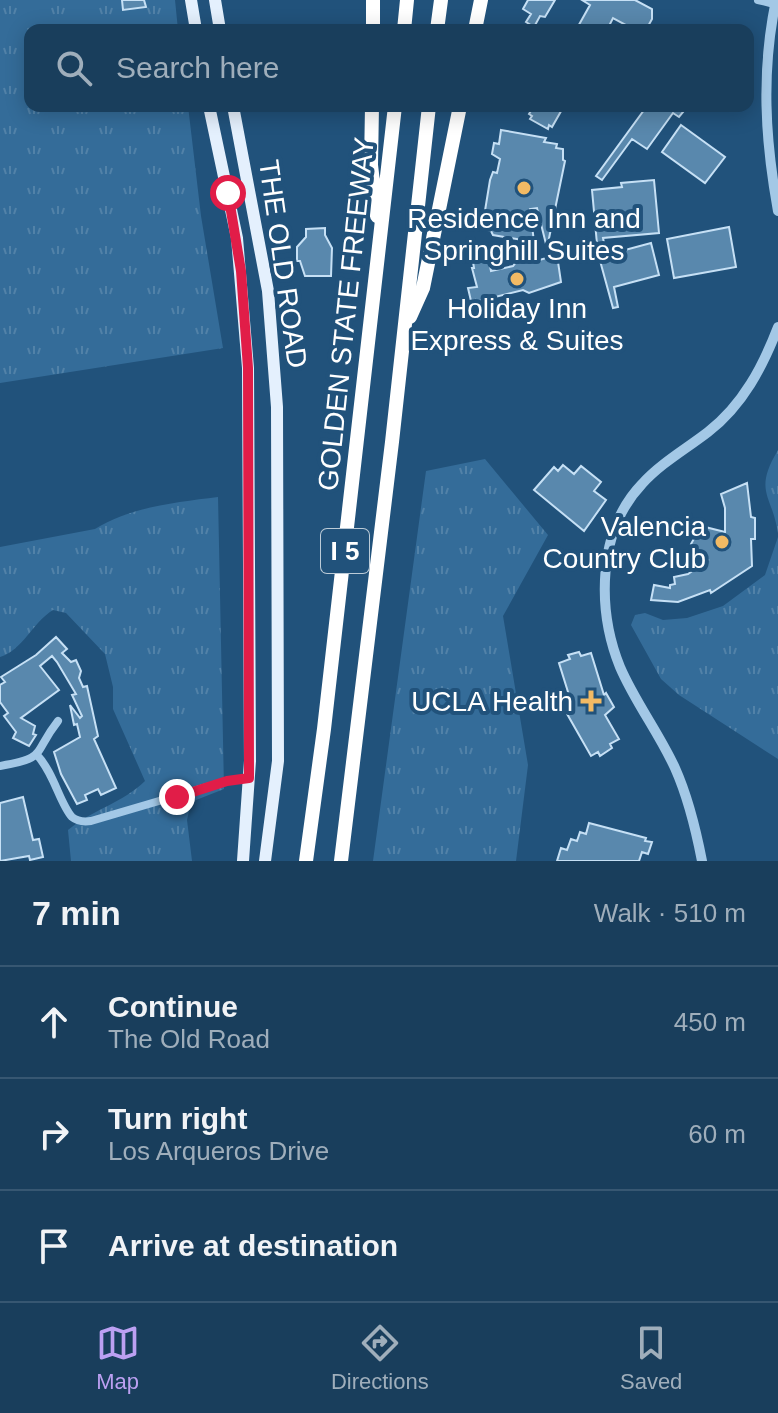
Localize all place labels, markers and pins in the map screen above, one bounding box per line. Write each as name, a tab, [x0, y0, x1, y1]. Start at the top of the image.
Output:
marker: Residence Inn and Springhill Suites	[515, 179, 533, 197]
place label: Residence Inn and Springhill Suites	[407, 203, 641, 266]
marker: Holiday Inn Express & Suites	[508, 270, 526, 288]
place label: Holiday Inn Express & Suites	[410, 293, 624, 356]
place label: Valencia Country Club	[543, 511, 706, 574]
marker: Valencia Country Club	[713, 533, 731, 551]
place label: UCLA Health	[411, 686, 573, 717]
marker: UCLA Health	[580, 690, 602, 712]

